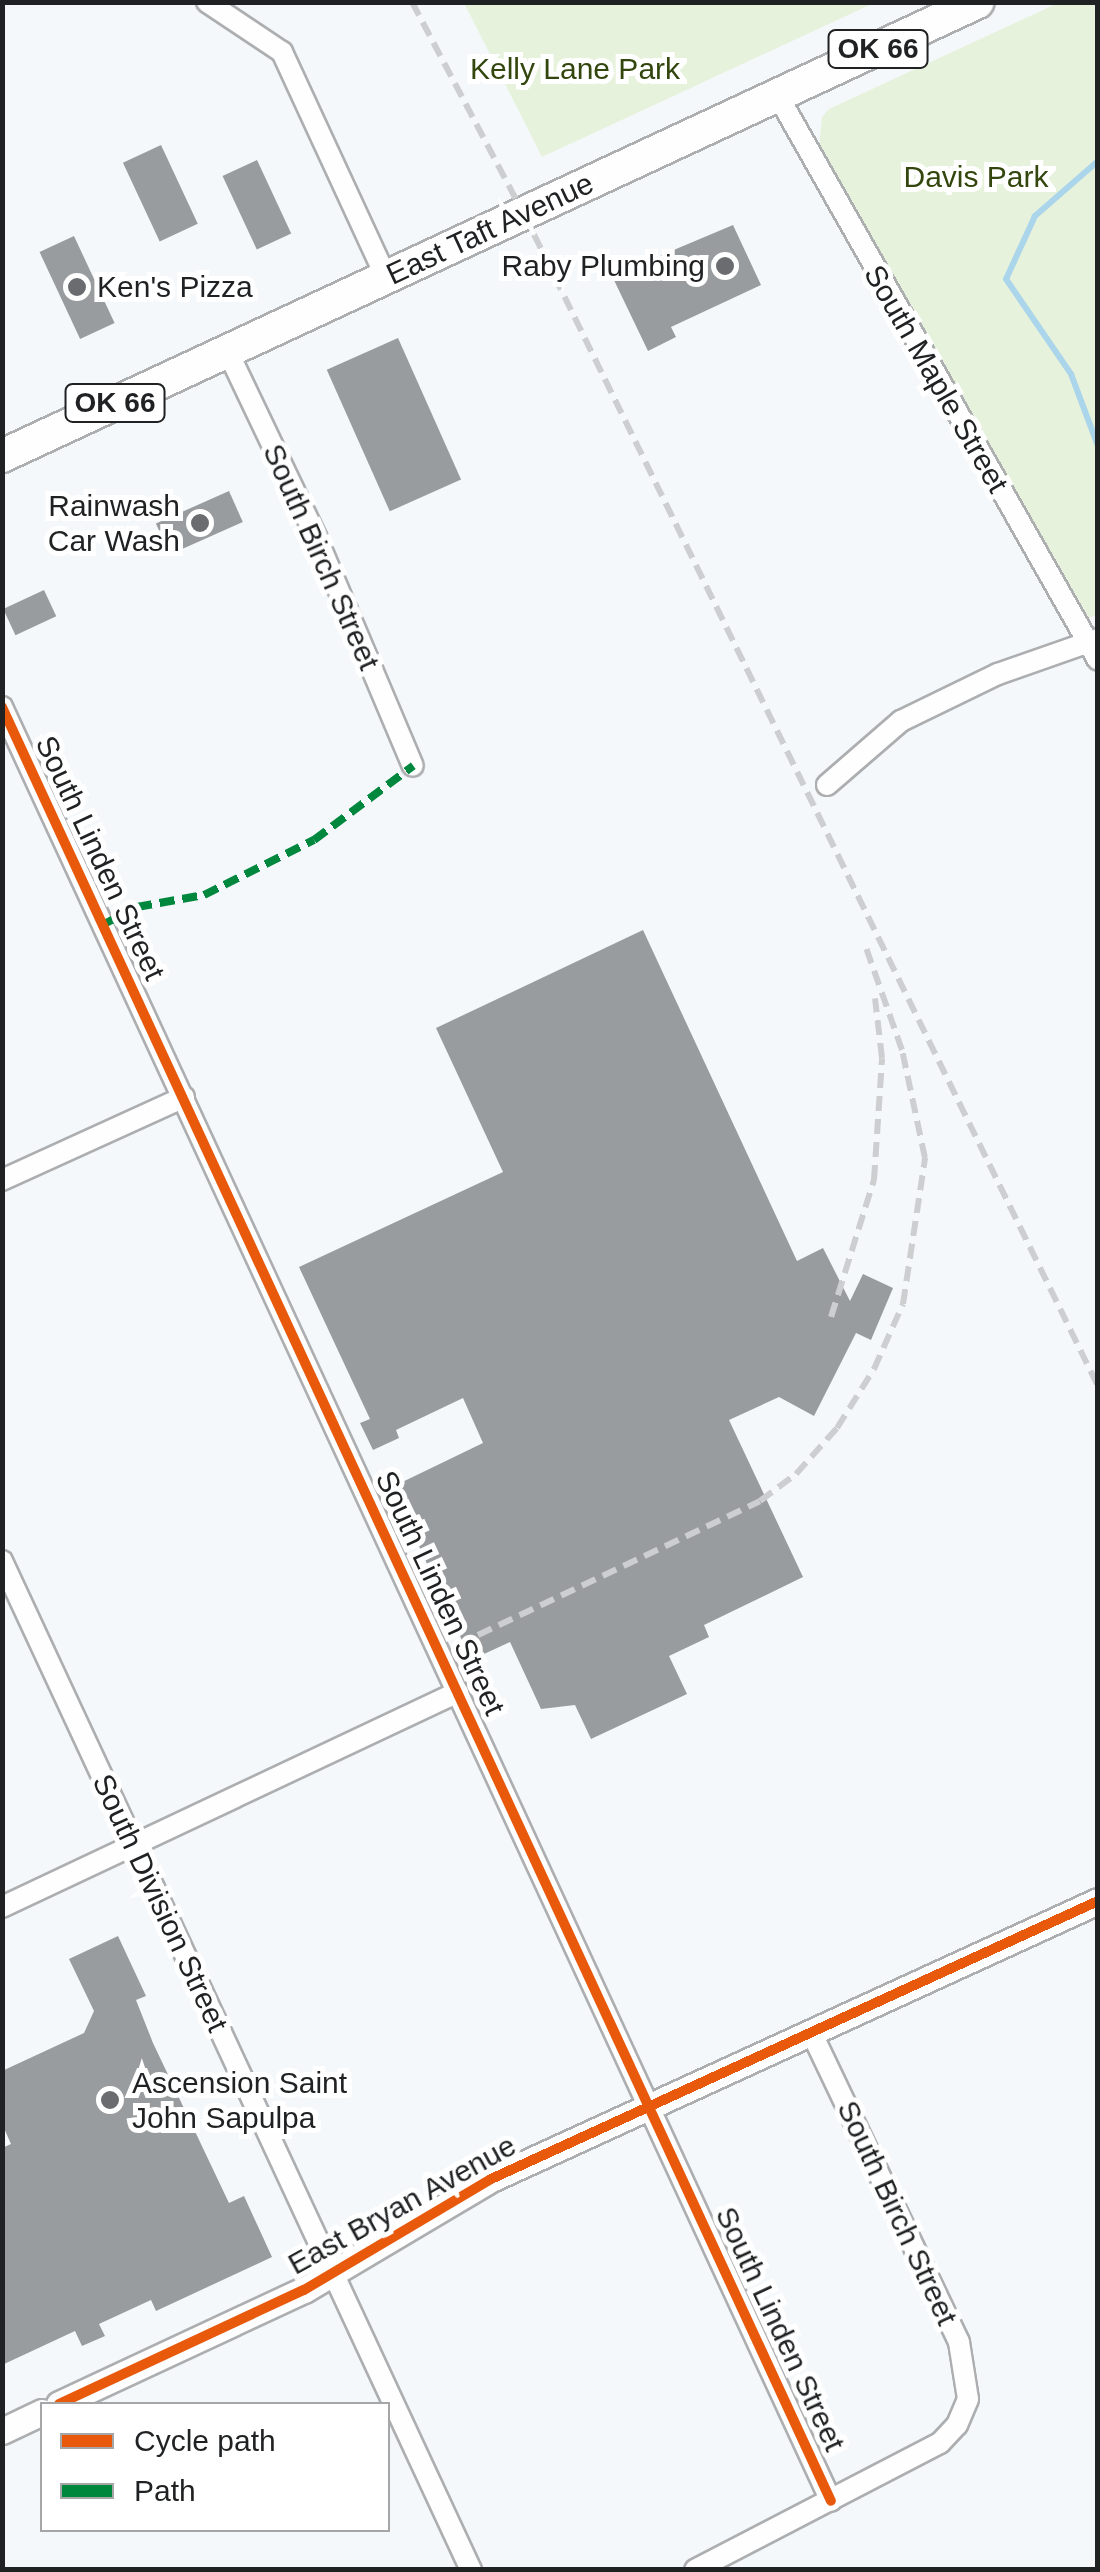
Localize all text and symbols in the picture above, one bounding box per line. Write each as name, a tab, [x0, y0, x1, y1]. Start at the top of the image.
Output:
road number: OK 66	[826, 26, 930, 72]
park label: Kelly Lane Park	[470, 51, 680, 87]
park label: Davis Park	[903, 159, 1049, 195]
street label: East Taft Avenue	[380, 165, 600, 293]
place label: Raby Plumbing	[502, 248, 705, 284]
marker: Raby Plumbing	[714, 255, 736, 277]
street label: South Maple Street	[856, 259, 1016, 499]
place label: Ken's Pizza	[97, 269, 253, 305]
marker: Ken's Pizza	[66, 276, 88, 298]
road number: OK 66	[62, 380, 168, 426]
street label: South Birch Street	[255, 438, 387, 676]
place label: Rainwash Car Wash	[48, 488, 180, 558]
marker: Rainwash Car Wash	[189, 512, 211, 534]
street label: South Linden Street	[28, 730, 172, 986]
street label: South Linden Street	[368, 1465, 512, 1721]
street label: South Division Street	[84, 1768, 236, 2038]
place label: Ascension Saint John Sapulpa	[132, 2065, 347, 2136]
marker: Ascension Saint John Sapulpa	[97, 2087, 123, 2113]
street label: South Birch Street	[829, 2095, 965, 2331]
street label: East Bryan Avenue	[281, 2127, 523, 2283]
street label: South Linden Street	[708, 2201, 852, 2457]
legend	[40, 2402, 390, 2532]
text: Cycle path	[134, 2424, 276, 2457]
text: Path	[134, 2474, 196, 2507]

